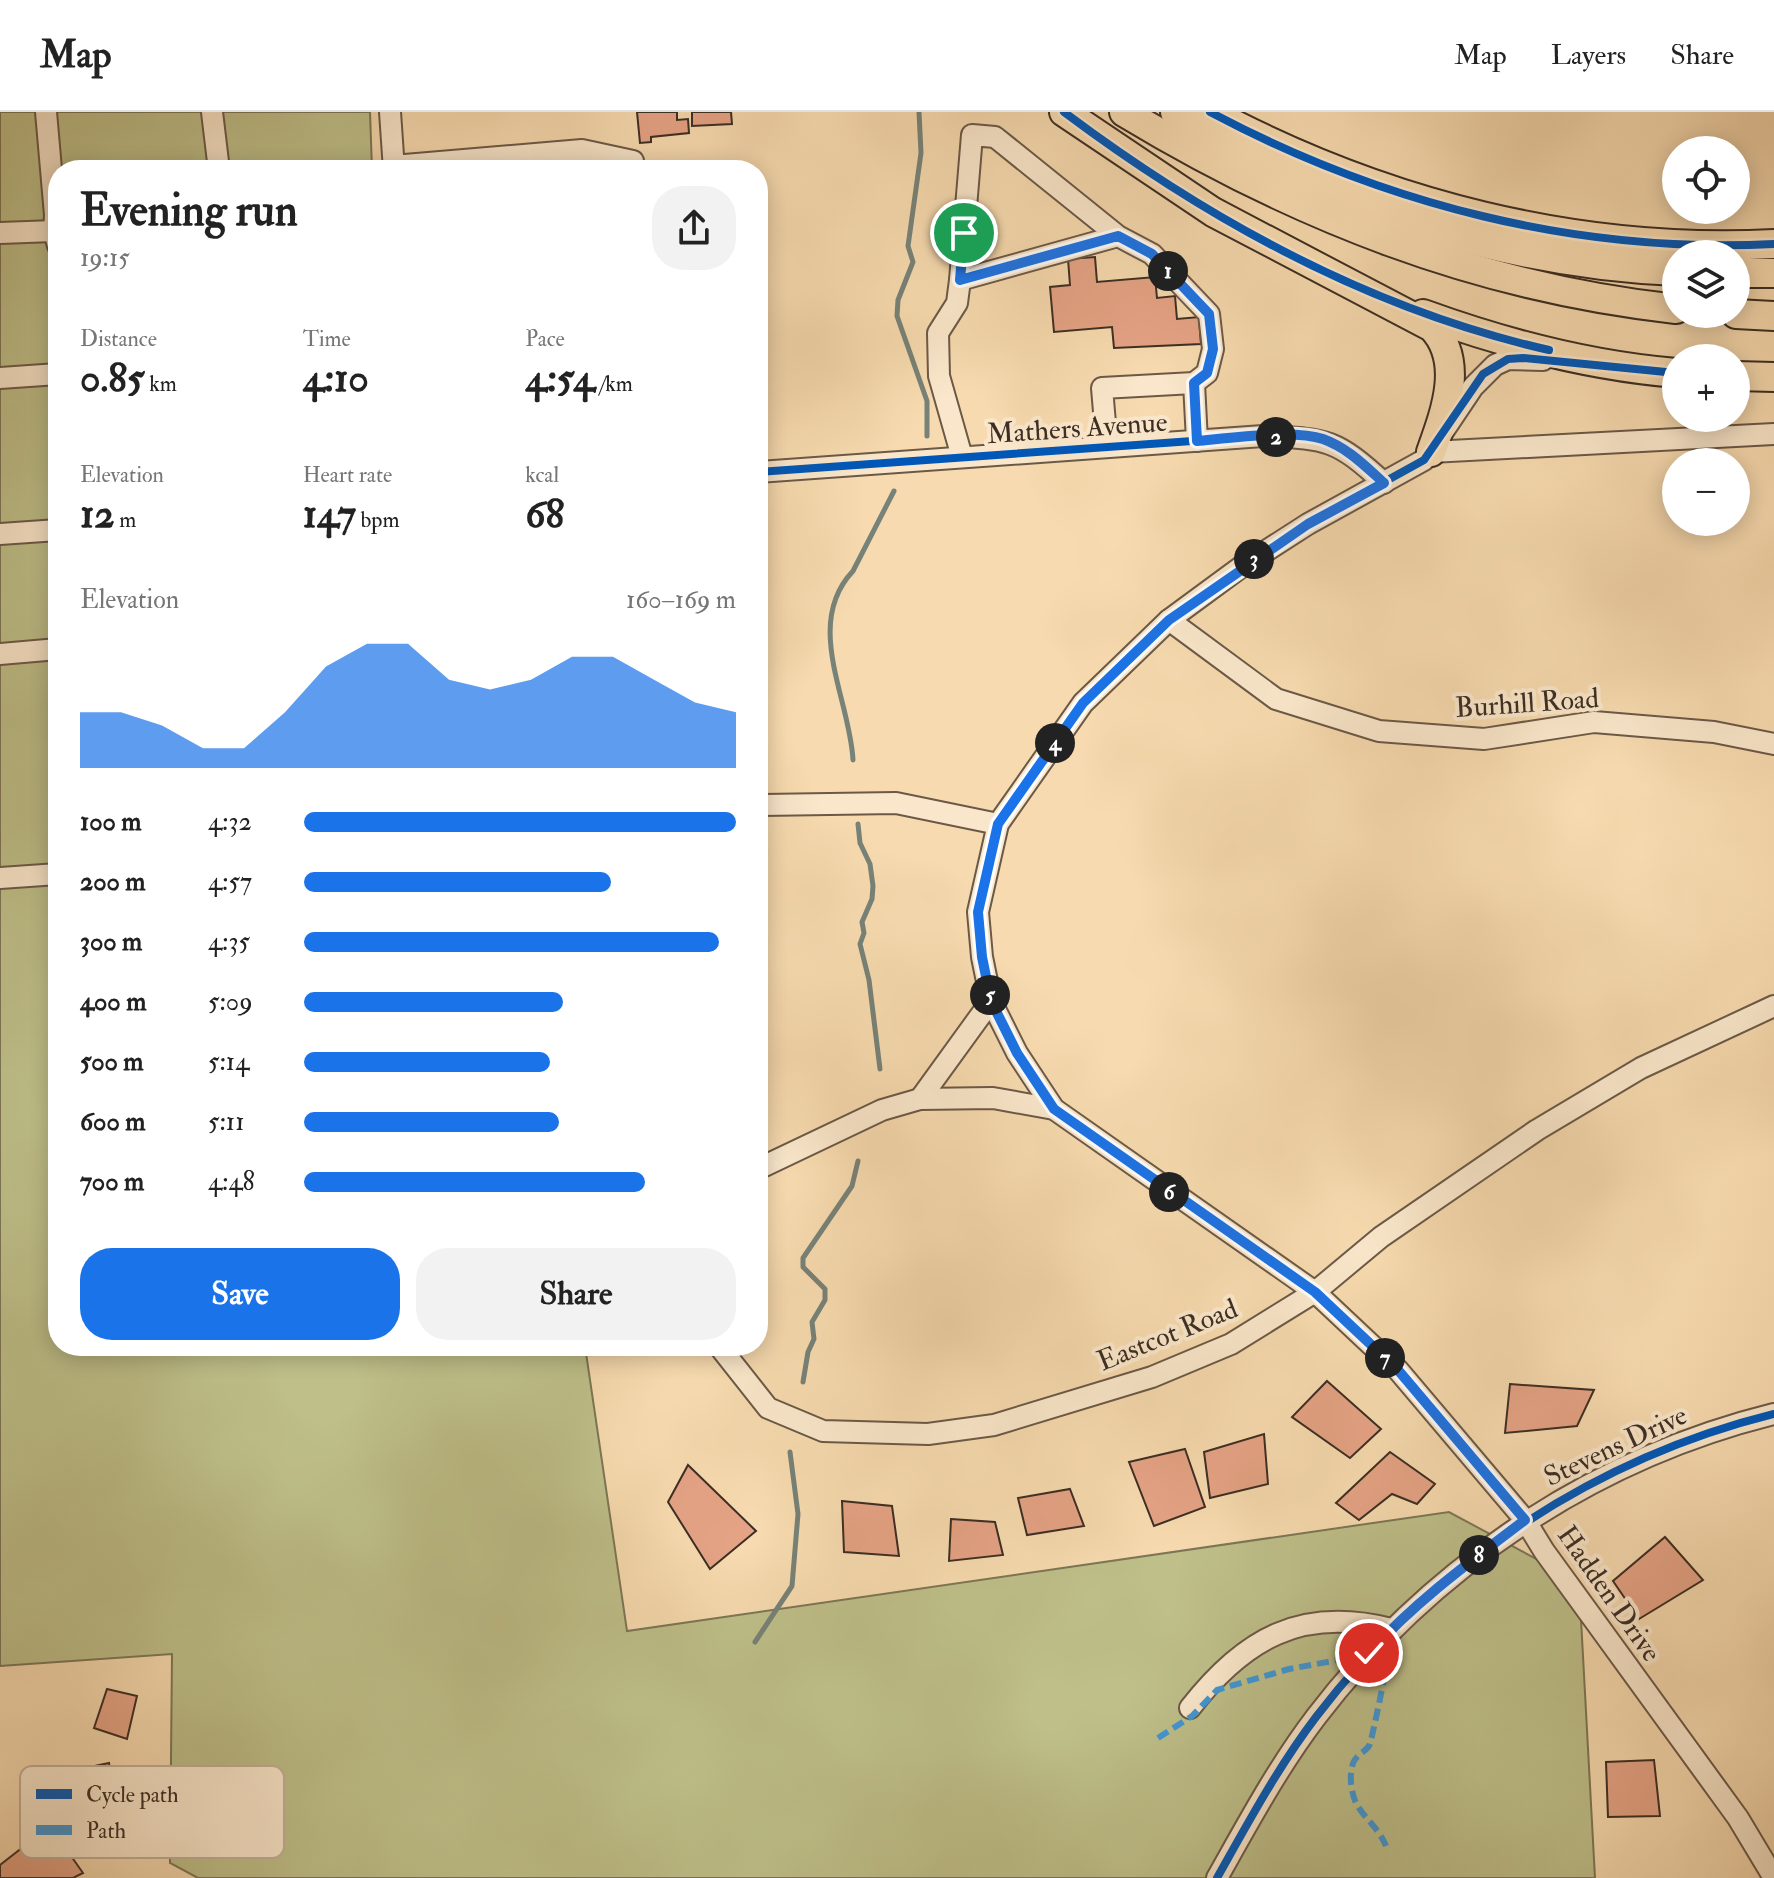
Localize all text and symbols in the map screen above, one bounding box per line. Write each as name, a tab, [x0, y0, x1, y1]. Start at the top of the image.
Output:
text: Map	[40, 31, 111, 79]
text: Map	[1454, 38, 1507, 73]
text: Layers	[1551, 38, 1626, 73]
text: Share	[1670, 38, 1734, 73]
map controls	[1662, 136, 1750, 536]
button: locate	[1662, 136, 1750, 224]
text: Evening run	[80, 184, 298, 239]
button: share	[652, 186, 736, 270]
pin	[930, 199, 998, 267]
icon: arrive	[942, 211, 986, 255]
button: layers	[1662, 240, 1750, 328]
text: 19:15	[80, 242, 130, 274]
pin: 1	[1148, 251, 1188, 291]
text: 1	[1164, 257, 1172, 285]
text: Distance	[80, 325, 157, 353]
text: Time	[303, 325, 351, 353]
text: Pace	[525, 325, 565, 353]
button: +	[1662, 344, 1750, 432]
text: 0.85	[80, 353, 145, 404]
text: 4:10	[303, 353, 369, 404]
text: 4:54	[525, 353, 595, 404]
text: km	[145, 370, 177, 398]
text: /km	[595, 370, 633, 398]
street label: Mathers Avenue	[986, 405, 1169, 452]
pin: 2	[1256, 417, 1296, 457]
text: 2	[1270, 423, 1282, 451]
button: −	[1662, 448, 1750, 536]
text: Elevation	[80, 461, 164, 489]
text: Heart rate	[303, 461, 392, 489]
text: kcal	[525, 461, 559, 489]
text: 12	[80, 489, 115, 540]
text: 147	[303, 489, 356, 540]
text: 68	[525, 489, 564, 540]
text: m	[115, 506, 136, 534]
text: bpm	[356, 506, 400, 534]
pin: 3	[1234, 539, 1274, 579]
text: 3	[1250, 545, 1258, 573]
text: Elevation	[80, 584, 179, 616]
text: 160–169 m	[626, 584, 736, 616]
street label: Burhill Road	[1454, 681, 1600, 726]
pin: 4	[1035, 723, 1075, 763]
text: 4	[1049, 729, 1061, 757]
text: 100 m	[80, 806, 141, 838]
text: 4:32	[208, 806, 252, 838]
text: 200 m	[80, 866, 145, 898]
text: 4:57	[208, 866, 252, 898]
text: 300 m	[80, 926, 142, 958]
text: 4:35	[208, 926, 250, 958]
pin: 5	[970, 975, 1010, 1015]
text: 5	[985, 981, 995, 1009]
text: 400 m	[80, 986, 146, 1018]
text: 5:09	[208, 986, 253, 1018]
text: 500 m	[80, 1046, 144, 1078]
text: 5:14	[208, 1046, 249, 1078]
text: 600 m	[80, 1106, 145, 1138]
text: 5:11	[208, 1106, 244, 1138]
text: 700 m	[80, 1166, 144, 1198]
text: 4:48	[208, 1166, 255, 1198]
pin: 6	[1149, 1172, 1189, 1212]
text: 6	[1163, 1178, 1175, 1206]
button: Save	[80, 1248, 400, 1340]
button: Share	[416, 1248, 736, 1340]
street label: Eastcot Road	[1092, 1291, 1243, 1379]
pin: 7	[1365, 1338, 1405, 1378]
text: 7	[1380, 1344, 1390, 1372]
street label: Stevens Drive	[1538, 1398, 1693, 1495]
street label: Hadden Drive	[1549, 1519, 1669, 1669]
pin: 8	[1459, 1535, 1499, 1575]
text: 8	[1474, 1541, 1484, 1569]
pin	[1335, 1619, 1403, 1687]
icon: check	[1347, 1631, 1391, 1675]
legend	[20, 1766, 284, 1858]
text: Cycle path	[86, 1781, 179, 1810]
text: Path	[86, 1817, 127, 1845]

